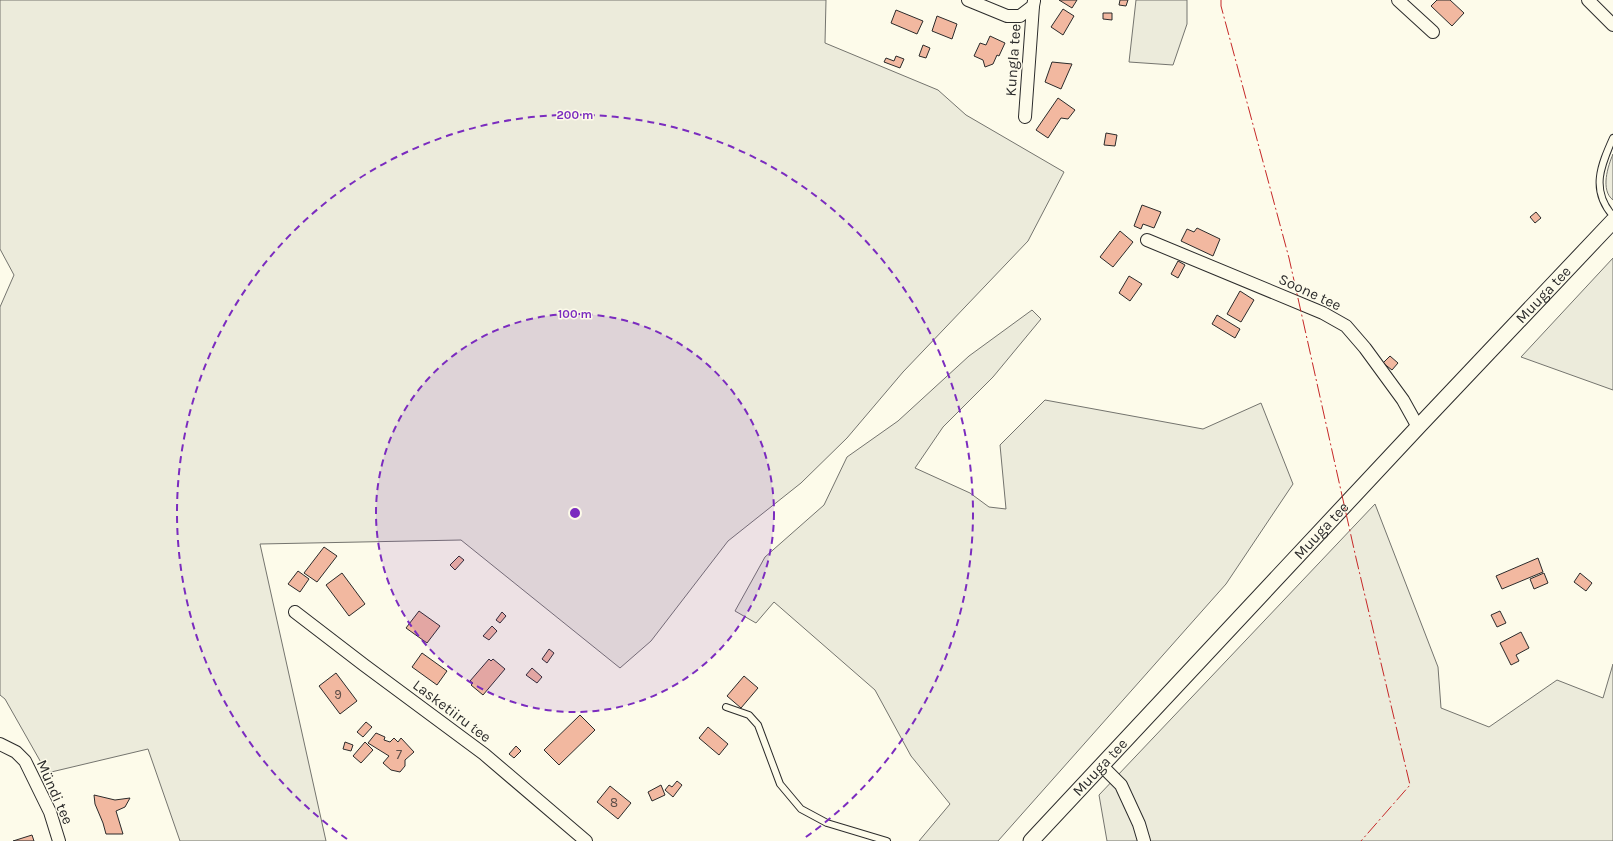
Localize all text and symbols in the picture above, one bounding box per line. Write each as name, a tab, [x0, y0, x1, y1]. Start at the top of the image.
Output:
street label: Kungla tee	[1001, 23, 1025, 97]
text: 200 m	[557, 108, 593, 122]
street label: Muuga tee	[1512, 262, 1575, 327]
street label: Soone tee	[1276, 270, 1344, 314]
text: 100 m	[558, 307, 592, 321]
street label: Muuga tee	[1290, 498, 1352, 563]
centre of rings	[568, 506, 582, 520]
street label: Lasketiiru tee	[409, 676, 495, 746]
house number: 9	[334, 687, 342, 702]
street label: Muuga tee	[1069, 735, 1131, 800]
house number: 7	[396, 747, 402, 762]
street label: Mündi tee	[33, 757, 77, 827]
house number: 8	[610, 795, 618, 810]

